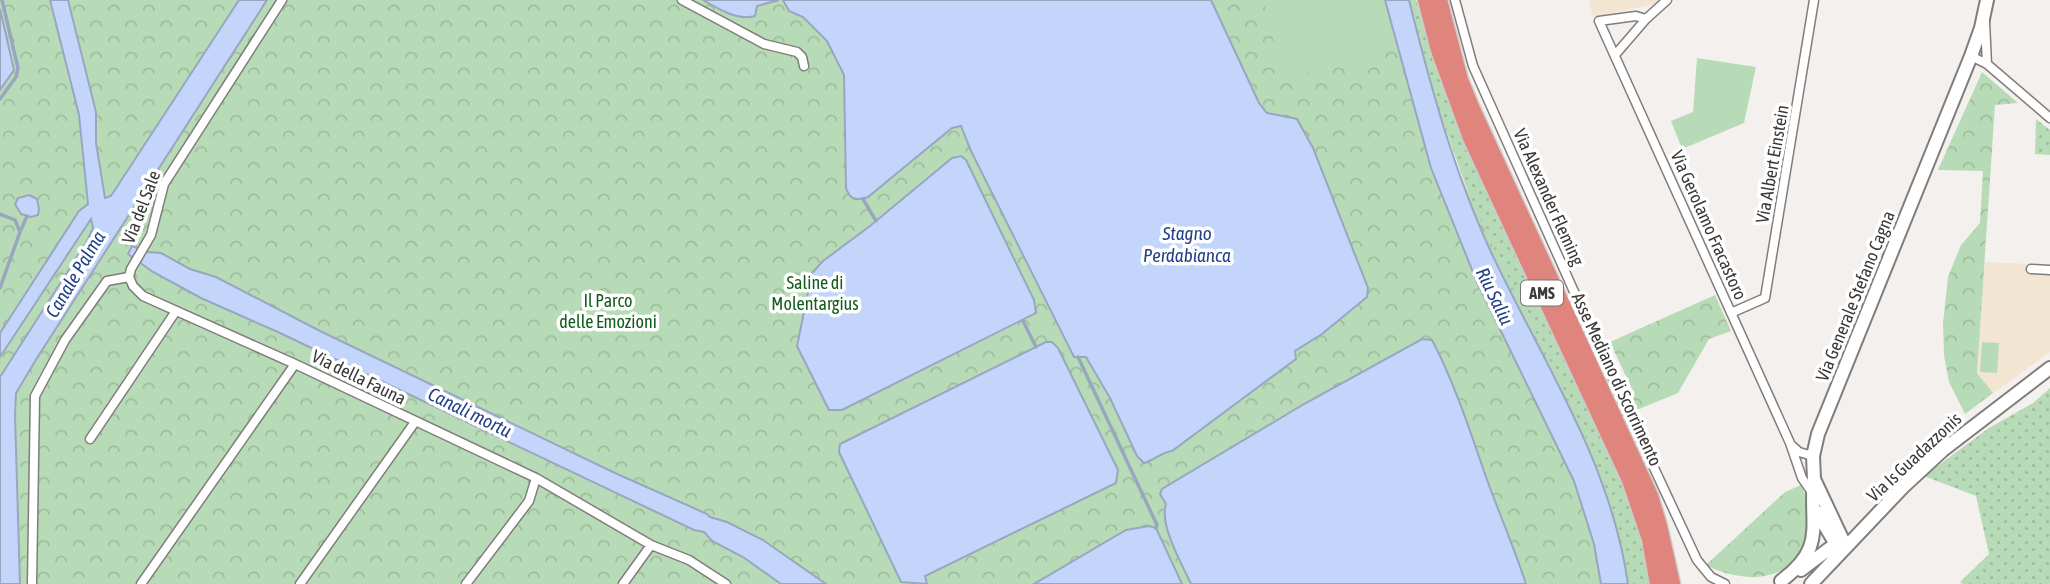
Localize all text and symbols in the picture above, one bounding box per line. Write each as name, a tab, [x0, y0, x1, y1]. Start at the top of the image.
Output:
street label: Via Albert Einstein	[1751, 103, 1793, 225]
street label: Via Alexander Fleming	[1509, 125, 1589, 269]
street label: Via Gerolamo Fracastoro	[1667, 147, 1751, 303]
street label: Via del Sale	[118, 168, 164, 246]
street label: Via Generale Stefano Cagna	[1811, 208, 1899, 384]
water label: Stagno Perdabianca	[1143, 222, 1231, 266]
water label: Canale Palma	[41, 227, 109, 321]
water label: Riu Saliu	[1472, 264, 1518, 328]
park label: Saline di Molentargius	[771, 272, 859, 314]
road number: AMS	[1521, 280, 1563, 306]
street label: Asse Mediano di Scorrimento	[1568, 289, 1666, 469]
park label: Il Parco delle Emozioni	[559, 290, 657, 332]
street label: Via della Fauna	[309, 345, 409, 409]
water label: Canali mortu	[425, 382, 515, 442]
street label: Via Is Guadazzonis	[1863, 408, 1965, 506]

